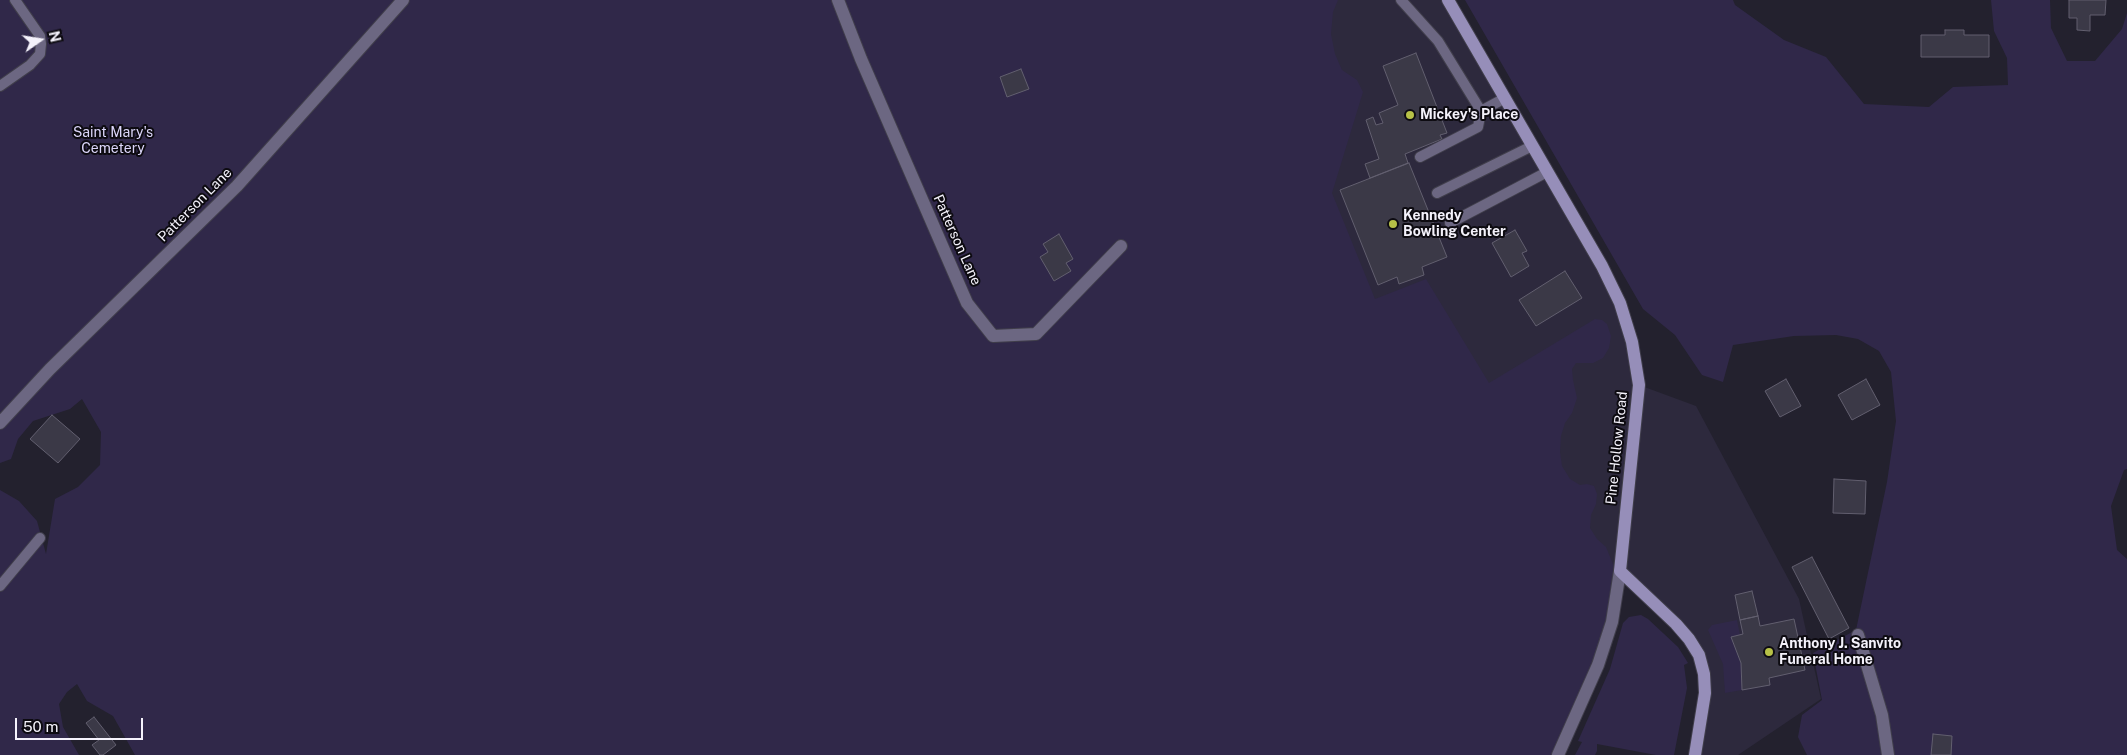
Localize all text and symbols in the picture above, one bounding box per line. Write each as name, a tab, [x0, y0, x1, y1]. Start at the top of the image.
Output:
north arrow	[15, 15, 65, 65]
text: N	[46, 29, 64, 44]
place label: Mickey's Place	[1420, 107, 1518, 123]
marker: Mickey's Place	[1404, 109, 1416, 121]
park label: Saint Mary's Cemetery	[73, 125, 153, 158]
street label: Patterson Lane	[155, 165, 235, 245]
street label: Patterson Lane	[929, 192, 985, 288]
place label: Kennedy Bowling Center	[1403, 208, 1506, 240]
marker: Kennedy Bowling Center	[1387, 218, 1399, 230]
street label: Pine Hollow Road	[1603, 391, 1631, 505]
place label: Anthony J. Sanvito Funeral Home	[1779, 636, 1901, 669]
marker: Anthony J. Sanvito Funeral Home	[1763, 646, 1775, 658]
scale bar	[18, 708, 145, 740]
text: 50 m	[23, 718, 58, 735]

